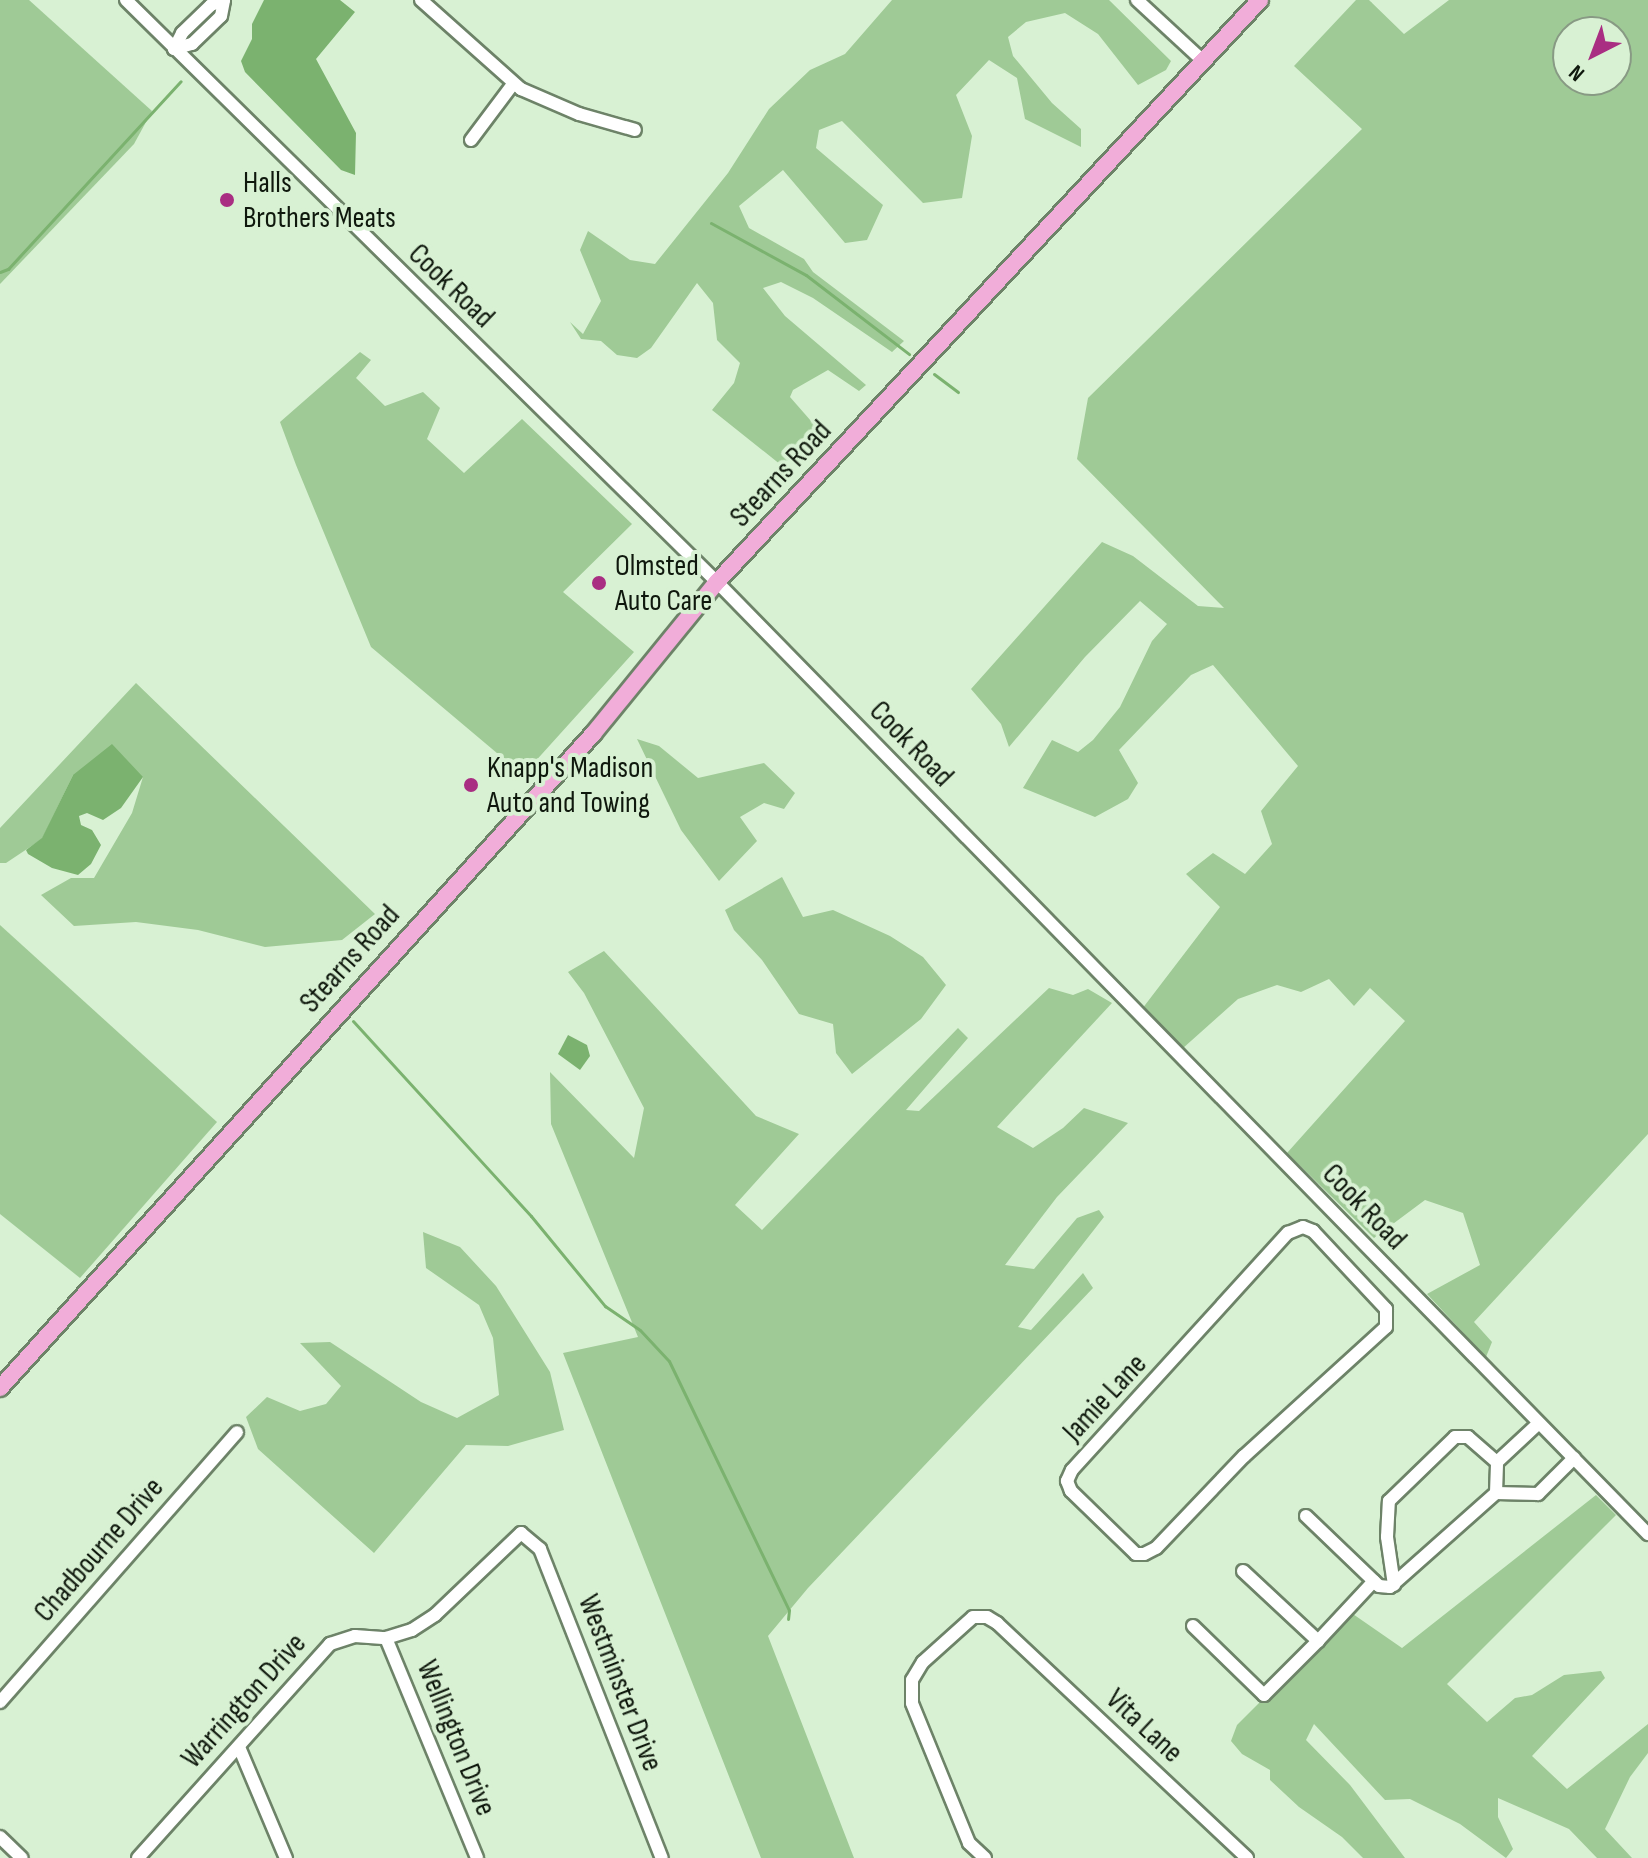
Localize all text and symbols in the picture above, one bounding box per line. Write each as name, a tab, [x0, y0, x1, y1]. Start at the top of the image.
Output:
north arrow	[1552, 16, 1632, 96]
text: N	[1564, 59, 1590, 87]
place label: Halls Brothers Meats	[243, 165, 396, 236]
marker: Halls Brothers Meats	[218, 191, 236, 209]
street label: Cook Road	[401, 236, 501, 336]
street label: Stearns Road	[723, 413, 839, 535]
place label: Olmsted Auto Care	[615, 548, 712, 618]
marker: Olmsted Auto Care	[590, 574, 608, 592]
street label: Cook Road	[861, 694, 961, 794]
place label: Knapp's Madison Auto and Towing	[487, 750, 653, 820]
marker: Knapp's Madison Auto and Towing	[462, 776, 480, 794]
street label: Stearns Road	[292, 898, 408, 1020]
street label: Cook Road	[1314, 1157, 1414, 1257]
street label: Jamie Lane	[1055, 1347, 1155, 1449]
street label: Chadbourne Drive	[27, 1470, 171, 1630]
street label: Westminster Drive	[570, 1590, 670, 1776]
street label: Warrington Drive	[174, 1626, 314, 1776]
street label: Wellington Drive	[409, 1655, 503, 1821]
street label: Vita Lane	[1098, 1681, 1190, 1771]

